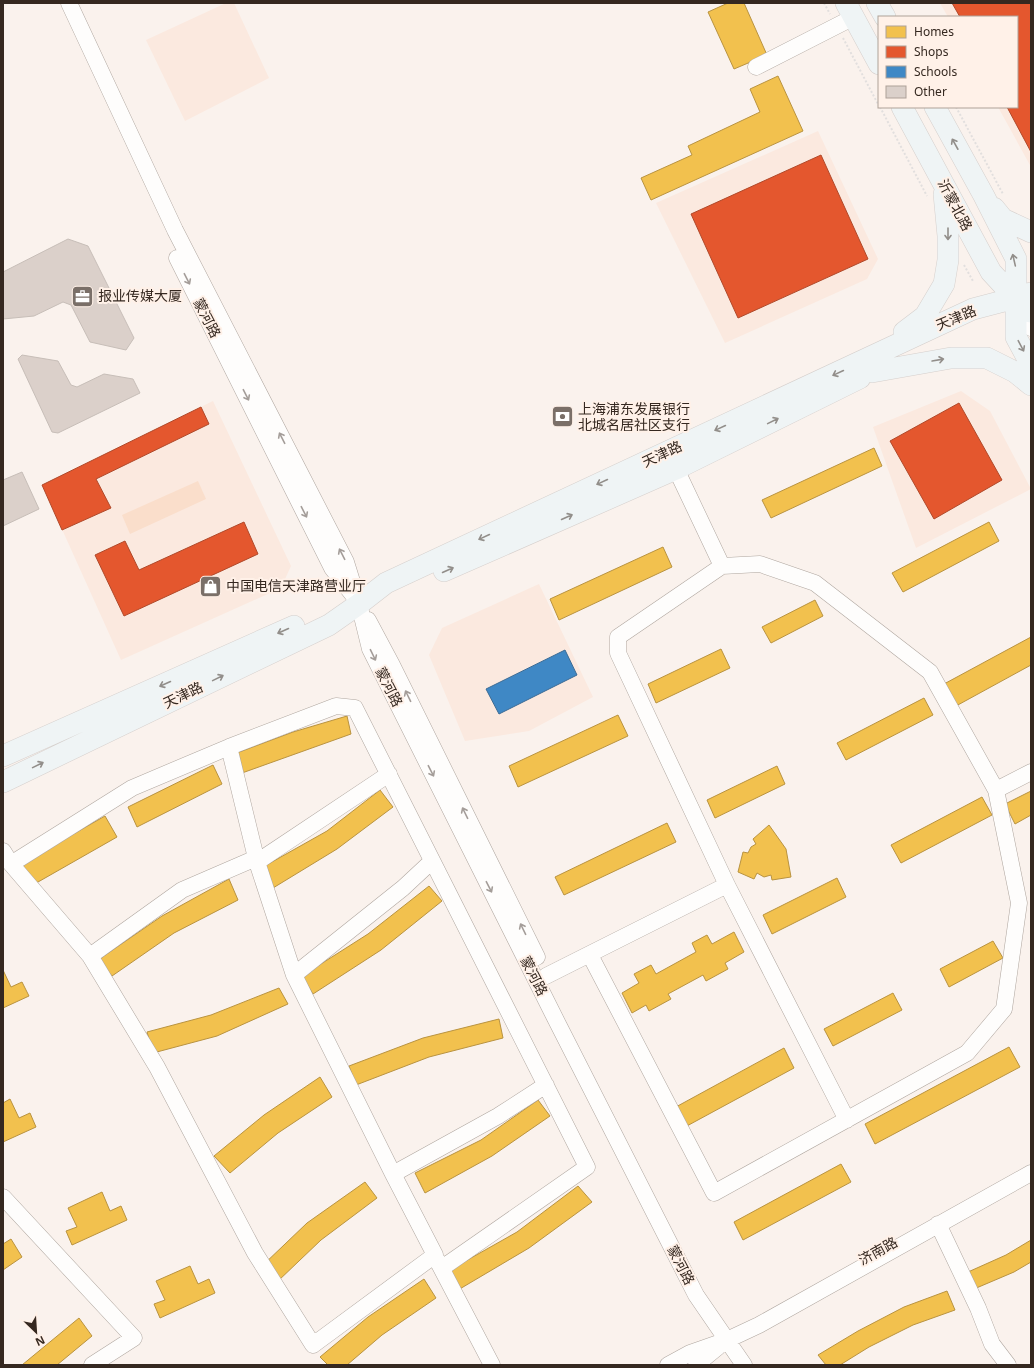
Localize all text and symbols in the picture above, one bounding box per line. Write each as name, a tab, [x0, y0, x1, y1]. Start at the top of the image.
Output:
legend	[878, 16, 1018, 108]
text: Homes	[914, 23, 954, 40]
text: Shops	[914, 43, 949, 60]
text: Schools	[914, 63, 957, 80]
text: Other	[914, 83, 947, 100]
one-way arrow	[951, 138, 959, 150]
street label: 沂蒙北路	[934, 176, 977, 234]
one-way arrow	[944, 227, 952, 240]
one-way arrow	[1010, 253, 1018, 266]
one-way arrow	[184, 273, 192, 285]
office icon: 报业传媒大厦	[69, 283, 95, 309]
place label: 报业传媒大厦	[98, 286, 182, 305]
street label: 蒙河路	[189, 295, 225, 341]
street label: 天津路	[933, 301, 979, 334]
one-way arrow	[1018, 340, 1025, 352]
one-way arrow	[931, 356, 944, 364]
one-way arrow	[832, 369, 844, 377]
one-way arrow	[242, 389, 250, 401]
place label: 上海浦东发展银行 北城名居社区支行	[578, 399, 690, 434]
bank icon: 上海浦东发展银行 北城名居社区支行	[549, 404, 575, 430]
one-way arrow	[767, 417, 779, 424]
one-way arrow	[714, 425, 726, 432]
one-way arrow	[278, 432, 285, 444]
street label: 天津路	[639, 436, 685, 471]
one-way arrow	[596, 479, 608, 487]
one-way arrow	[301, 505, 308, 517]
one-way arrow	[560, 513, 572, 521]
one-way arrow	[479, 534, 491, 541]
one-way arrow	[338, 548, 345, 560]
one-way arrow	[441, 566, 453, 573]
shop icon: 中国电信天津路营业厅	[198, 573, 224, 599]
place label: 中国电信天津路营业厅	[226, 576, 366, 595]
one-way arrow	[278, 628, 290, 635]
one-way arrow	[370, 649, 377, 661]
street label: 蒙河路	[371, 664, 407, 710]
one-way arrow	[212, 674, 224, 681]
street label: 天津路	[160, 677, 206, 712]
one-way arrow	[159, 681, 171, 688]
one-way arrow	[404, 690, 411, 702]
one-way arrow	[32, 761, 44, 769]
one-way arrow	[428, 765, 435, 777]
one-way arrow	[461, 807, 469, 819]
one-way arrow	[486, 881, 494, 893]
one-way arrow	[519, 923, 526, 935]
street label: 蒙河路	[516, 953, 552, 999]
street label: 济南路	[855, 1232, 901, 1269]
street label: 蒙河路	[663, 1242, 699, 1288]
north arrow	[16, 1312, 56, 1352]
text: N	[33, 1333, 48, 1350]

